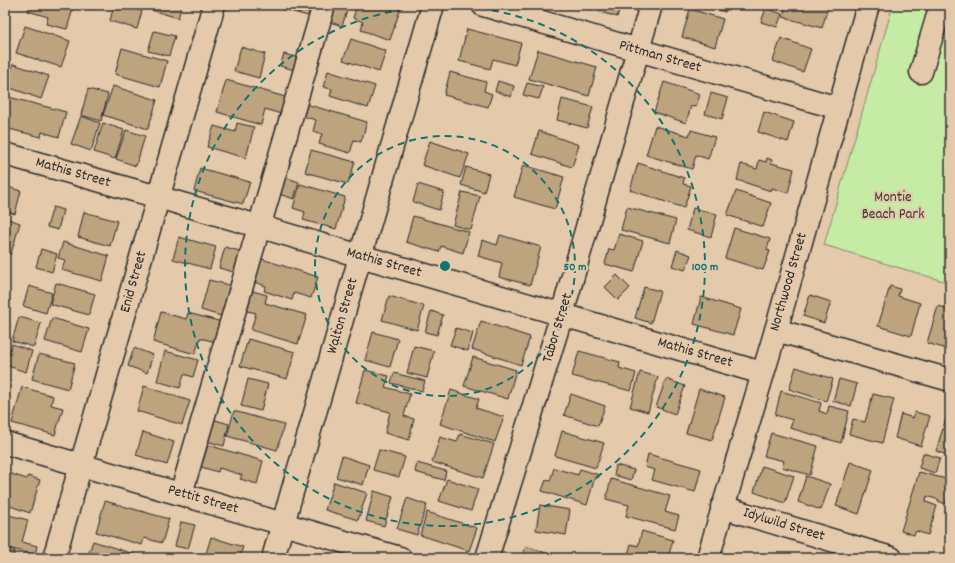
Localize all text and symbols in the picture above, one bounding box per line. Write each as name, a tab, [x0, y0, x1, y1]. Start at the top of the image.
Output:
street label: Pittman Street	[616, 35, 704, 79]
street label: Mathis Street	[33, 152, 114, 194]
park label: Montie Beach Park	[862, 187, 924, 226]
street label: Northwood Street	[764, 230, 814, 334]
street label: Mathis Street	[344, 242, 425, 284]
street label: Enid Street	[115, 248, 153, 316]
centre of rings	[438, 259, 452, 273]
text: 50 m	[563, 259, 587, 276]
text: 100 m	[692, 259, 718, 276]
street label: Walton Street	[322, 275, 364, 357]
street label: Tabor Street	[537, 290, 579, 365]
street label: Mathis Street	[655, 332, 736, 374]
street label: Pettit Street	[165, 479, 241, 521]
street label: Idylwild Street	[741, 502, 828, 548]

